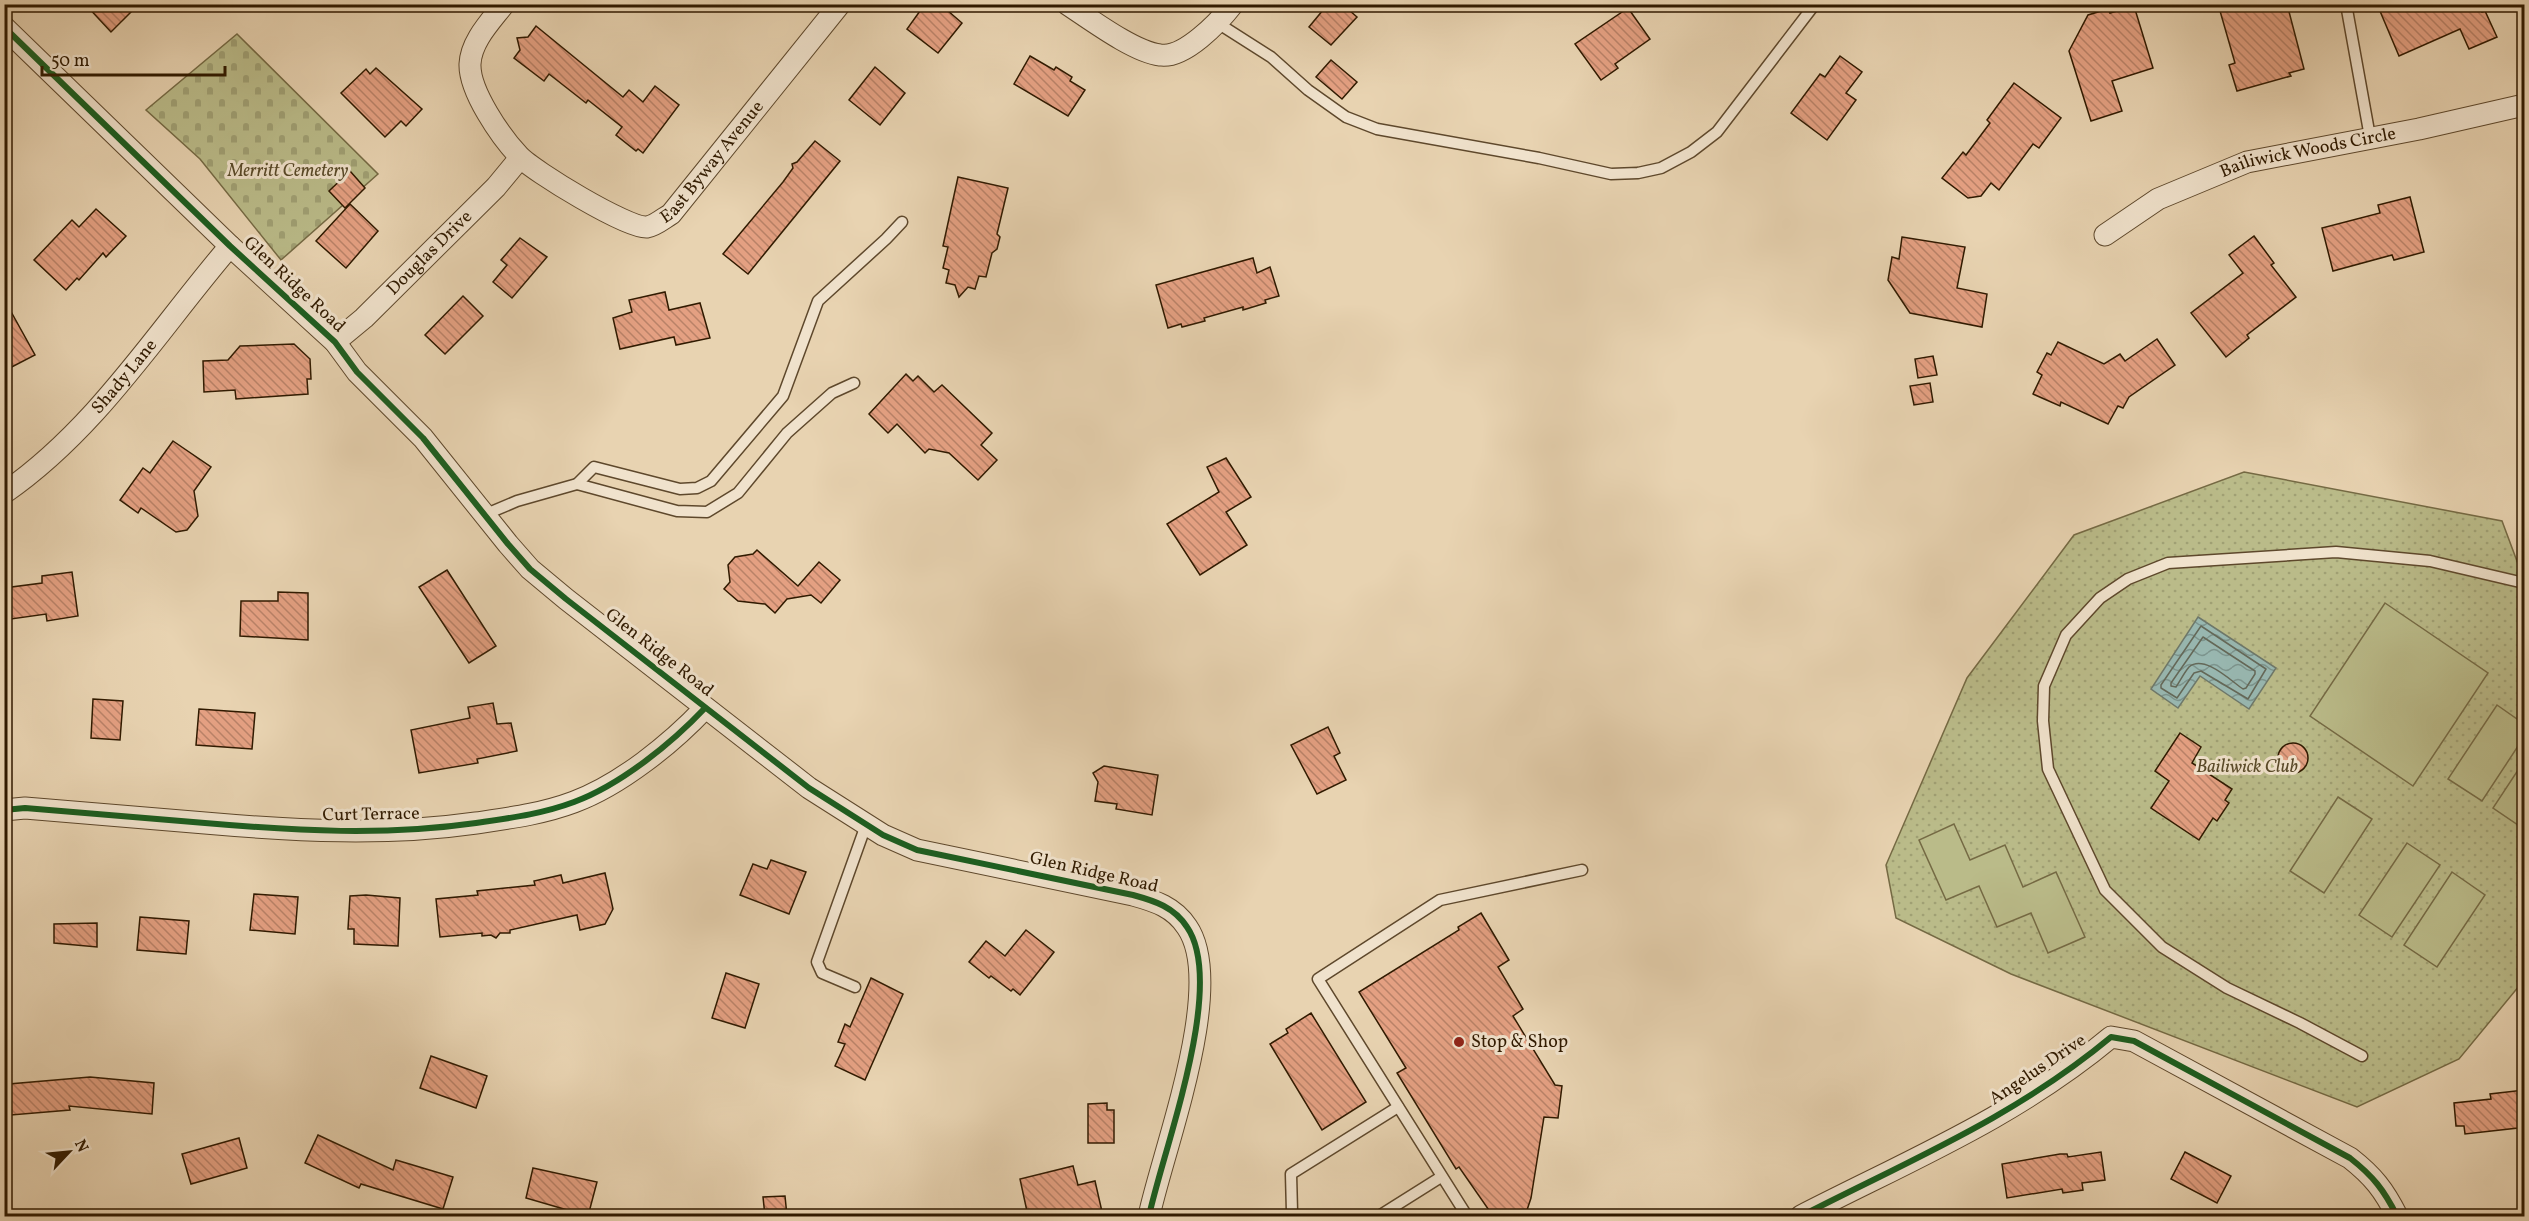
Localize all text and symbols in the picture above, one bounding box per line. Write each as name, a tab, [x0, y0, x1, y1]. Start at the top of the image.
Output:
scale bar	[42, 39, 225, 77]
text: 50 m	[51, 49, 90, 74]
street label: East Byway Avenue	[655, 95, 770, 230]
street label: Bailiwick Woods Circle	[2216, 121, 2398, 184]
park label: Merritt Cemetery	[227, 159, 348, 184]
street label: Douglas Drive	[381, 205, 478, 301]
street label: Glen Ridge Road	[237, 231, 351, 339]
street label: Shady Lane	[86, 334, 163, 420]
street label: Glen Ridge Road	[600, 603, 718, 703]
park label: Bailiwick Club	[2196, 755, 2298, 780]
street label: Curt Terrace	[322, 802, 420, 828]
street label: Glen Ridge Road	[1027, 846, 1161, 900]
street label: Angelus Drive	[1985, 1028, 2091, 1112]
place label: Stop & Shop	[1471, 1030, 1568, 1055]
marker: Stop & Shop	[1452, 1035, 1466, 1049]
north arrow	[39, 1122, 99, 1182]
text: N	[68, 1136, 93, 1157]

